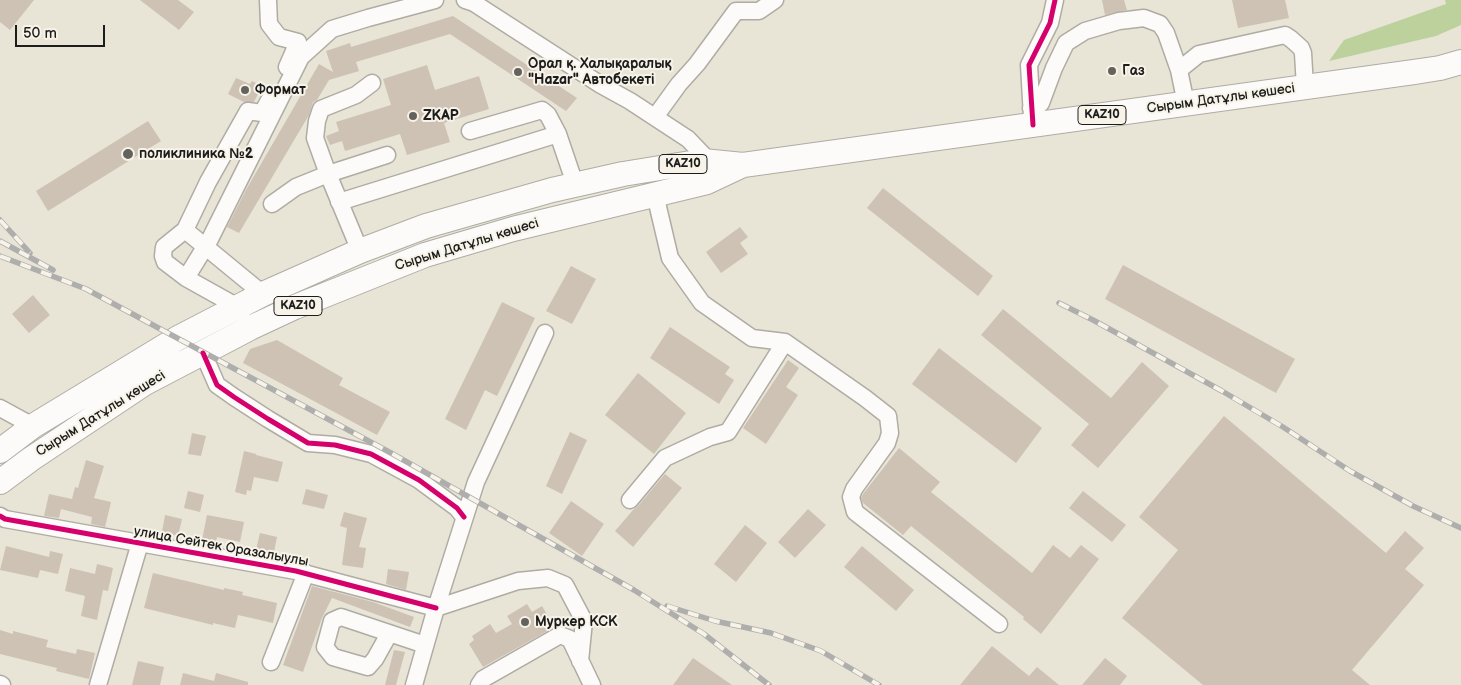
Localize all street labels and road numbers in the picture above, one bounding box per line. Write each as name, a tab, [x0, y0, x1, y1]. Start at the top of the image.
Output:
street label: Сырым Датұлы көшесі	[1146, 80, 1296, 118]
road number: KAZ10	[1078, 106, 1126, 124]
road number: KAZ10	[659, 154, 707, 173]
street label: Сырым Датұлы көшесі	[393, 215, 541, 275]
road number: KAZ10	[274, 296, 322, 316]
street label: Сырым Датұлы көшесі	[33, 367, 169, 461]
street label: улица Сейтек Оразалыулы	[132, 523, 310, 571]

